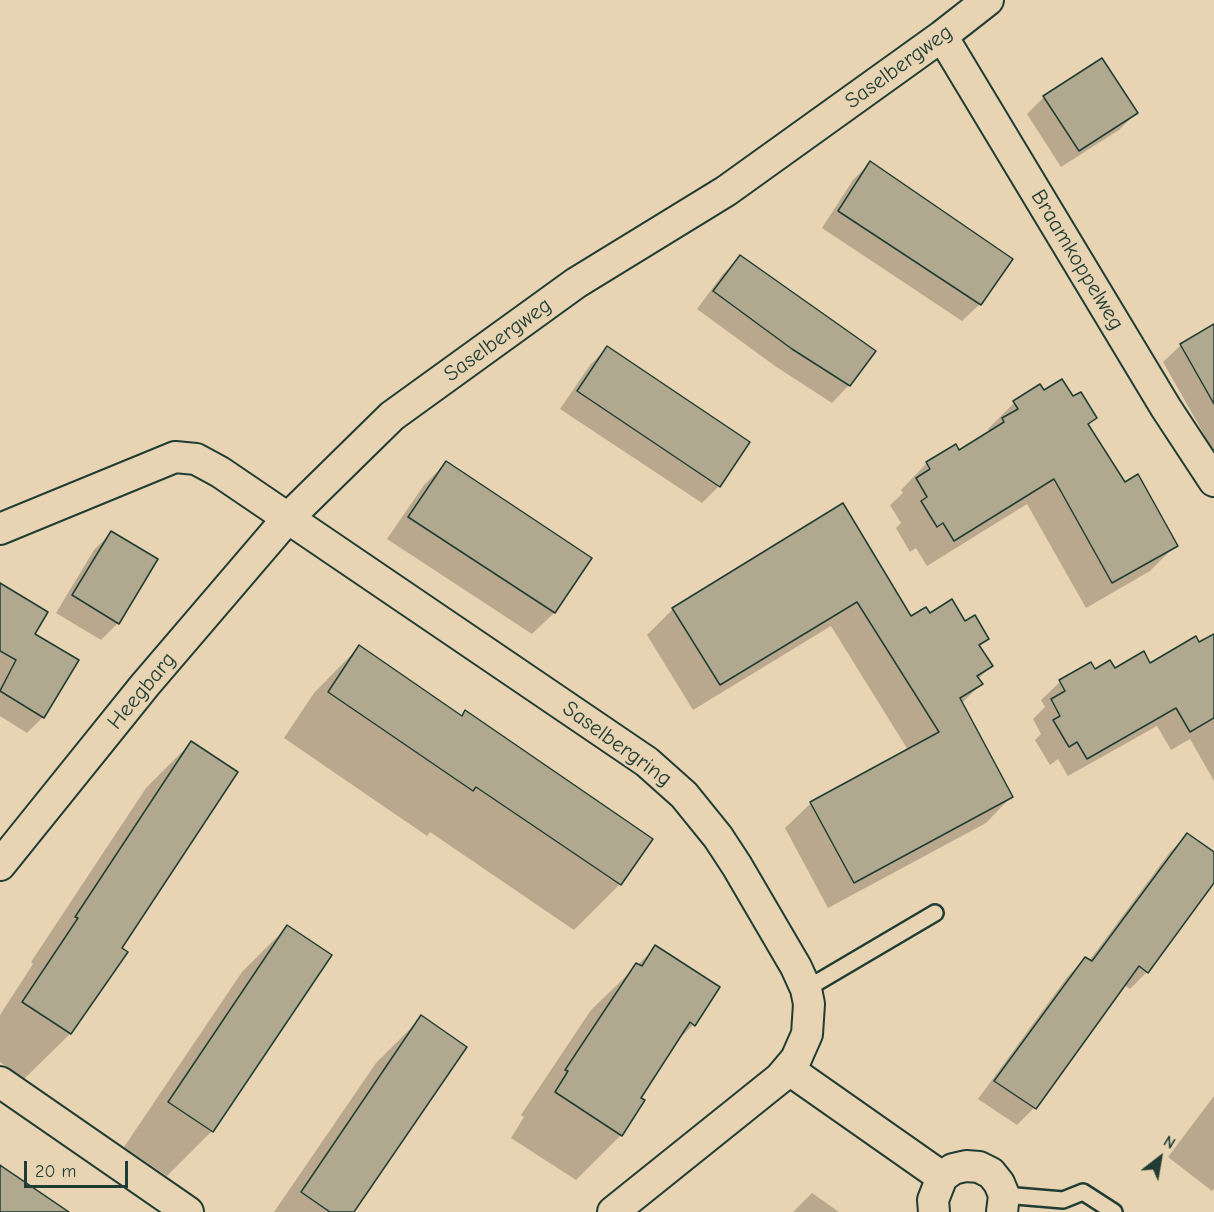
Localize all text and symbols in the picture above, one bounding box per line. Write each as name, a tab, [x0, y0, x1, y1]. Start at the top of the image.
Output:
street label: Saselbergweg	[840, 19, 958, 115]
street label: Braamkoppelweg	[1025, 185, 1129, 335]
street label: Saselbergweg	[439, 292, 557, 388]
street label: Heegbarg	[102, 647, 182, 735]
street label: Saselbergring	[557, 696, 677, 792]
north arrow	[1130, 1128, 1190, 1188]
text: N	[1160, 1132, 1178, 1153]
scale bar	[27, 1149, 130, 1187]
text: 20 m	[35, 1161, 76, 1182]

